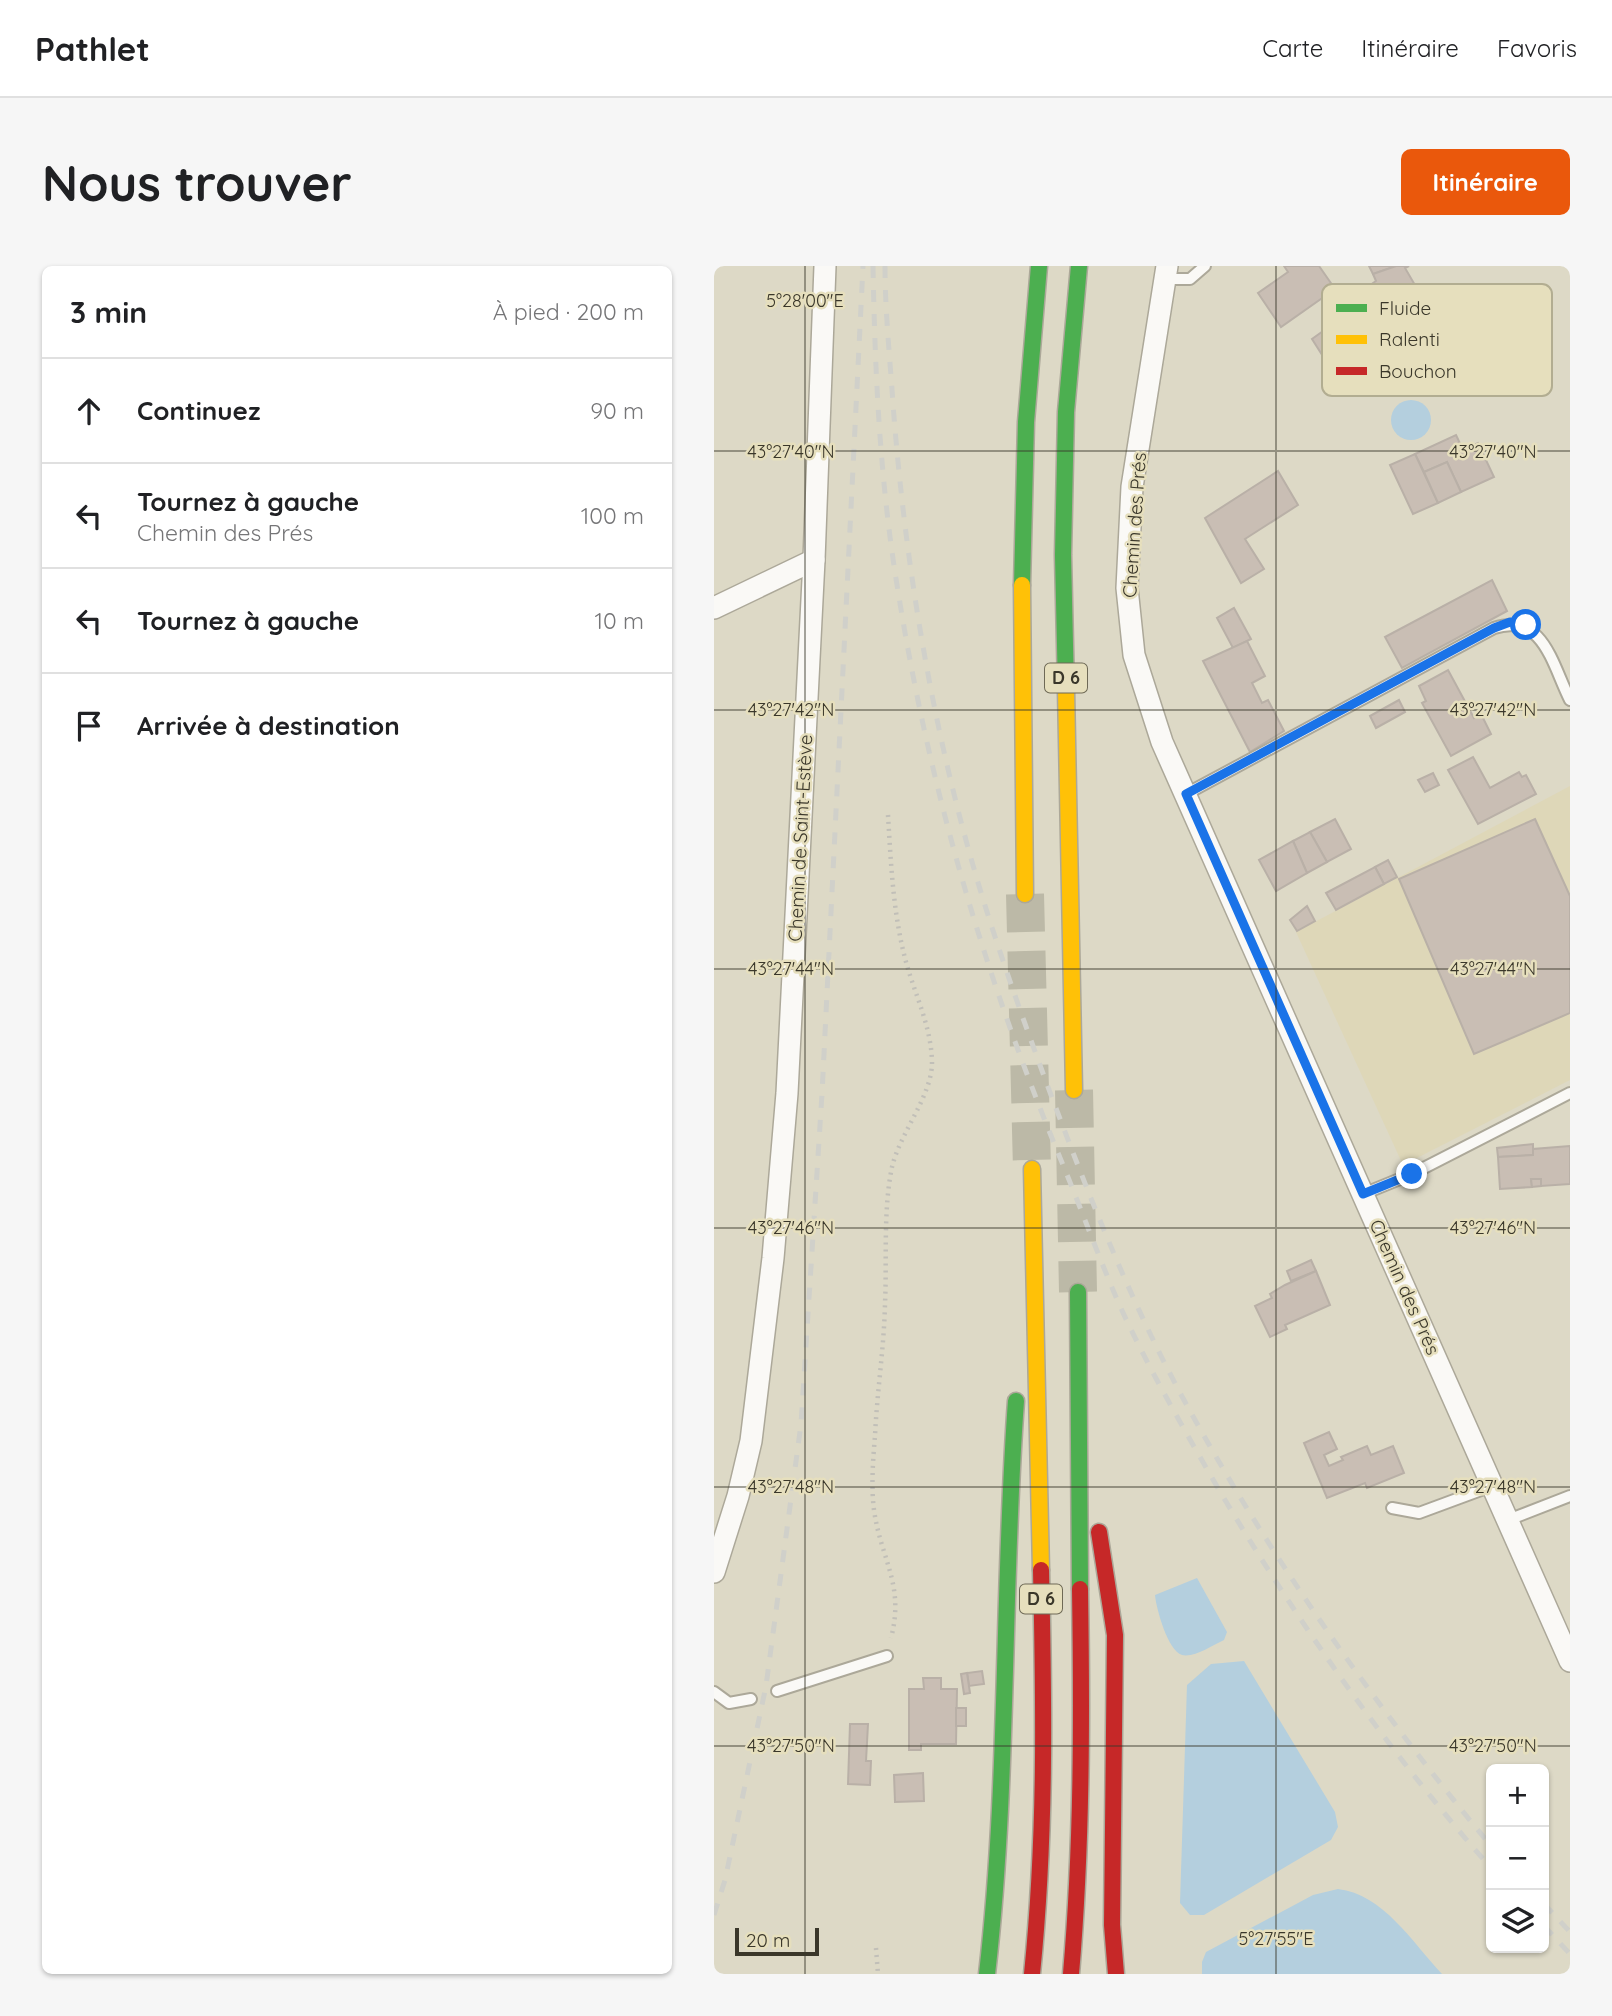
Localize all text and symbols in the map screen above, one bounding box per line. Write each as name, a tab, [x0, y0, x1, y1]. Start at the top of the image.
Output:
text: Pathlet	[35, 28, 150, 69]
text: Carte	[1262, 33, 1323, 63]
text: Itinéraire	[1361, 33, 1459, 63]
text: Favoris	[1497, 33, 1577, 63]
button: Itinéraire	[1401, 149, 1570, 215]
text: Nous trouver	[42, 152, 352, 213]
legend	[1322, 284, 1552, 396]
text: 5°28'00"E	[766, 289, 844, 312]
text: 3 min	[70, 293, 147, 331]
text: Fluide	[1379, 296, 1431, 320]
text: À pied · 200 m	[493, 297, 644, 326]
text: Ralenti	[1379, 327, 1440, 351]
text: Bouchon	[1379, 359, 1457, 383]
icon: ahead	[70, 392, 108, 430]
text: Continuez	[137, 394, 260, 427]
text: 90 m	[590, 396, 644, 425]
text: 43°27'40"N	[747, 440, 835, 463]
text: 43°27'40"N	[1449, 440, 1537, 463]
street label: Chemin des Prés	[1117, 451, 1151, 599]
text: Tournez à gauche	[137, 485, 359, 518]
icon: left	[70, 497, 108, 535]
text: 100 m	[581, 501, 644, 530]
text: Chemin des Prés	[137, 518, 313, 547]
icon: left	[70, 602, 108, 640]
text: Tournez à gauche	[137, 604, 359, 637]
text: 10 m	[595, 606, 644, 635]
route start	[1510, 609, 1541, 640]
road number: D 6	[1045, 664, 1087, 692]
text: 43°27'42"N	[748, 698, 834, 721]
text: 43°27'42"N	[1450, 698, 1536, 721]
icon: arrive	[70, 707, 108, 745]
text: Arrivée à destination	[137, 709, 400, 742]
street label: Chemin de Saint-Estève	[783, 734, 817, 942]
text: 43°27'44"N	[748, 957, 834, 980]
text: 43°27'44"N	[1450, 957, 1536, 980]
route end	[1396, 1158, 1427, 1189]
text: 43°27'46"N	[748, 1216, 834, 1239]
street label: Chemin des Prés	[1364, 1216, 1446, 1359]
text: 43°27'46"N	[1450, 1216, 1536, 1239]
text: 43°27'48"N	[748, 1475, 834, 1498]
text: 43°27'48"N	[1450, 1475, 1536, 1498]
road number: D 6	[1020, 1584, 1062, 1614]
text: 43°27'50"N	[747, 1734, 835, 1757]
text: 43°27'50"N	[1449, 1734, 1537, 1757]
map controls	[1486, 1764, 1549, 1953]
button: +	[1486, 1764, 1549, 1827]
button: −	[1486, 1827, 1549, 1890]
button: layers	[1486, 1890, 1549, 1953]
scale bar	[735, 1925, 819, 1957]
text: 5°27'55"E	[1239, 1927, 1313, 1950]
text: 20 m	[746, 1928, 790, 1952]

